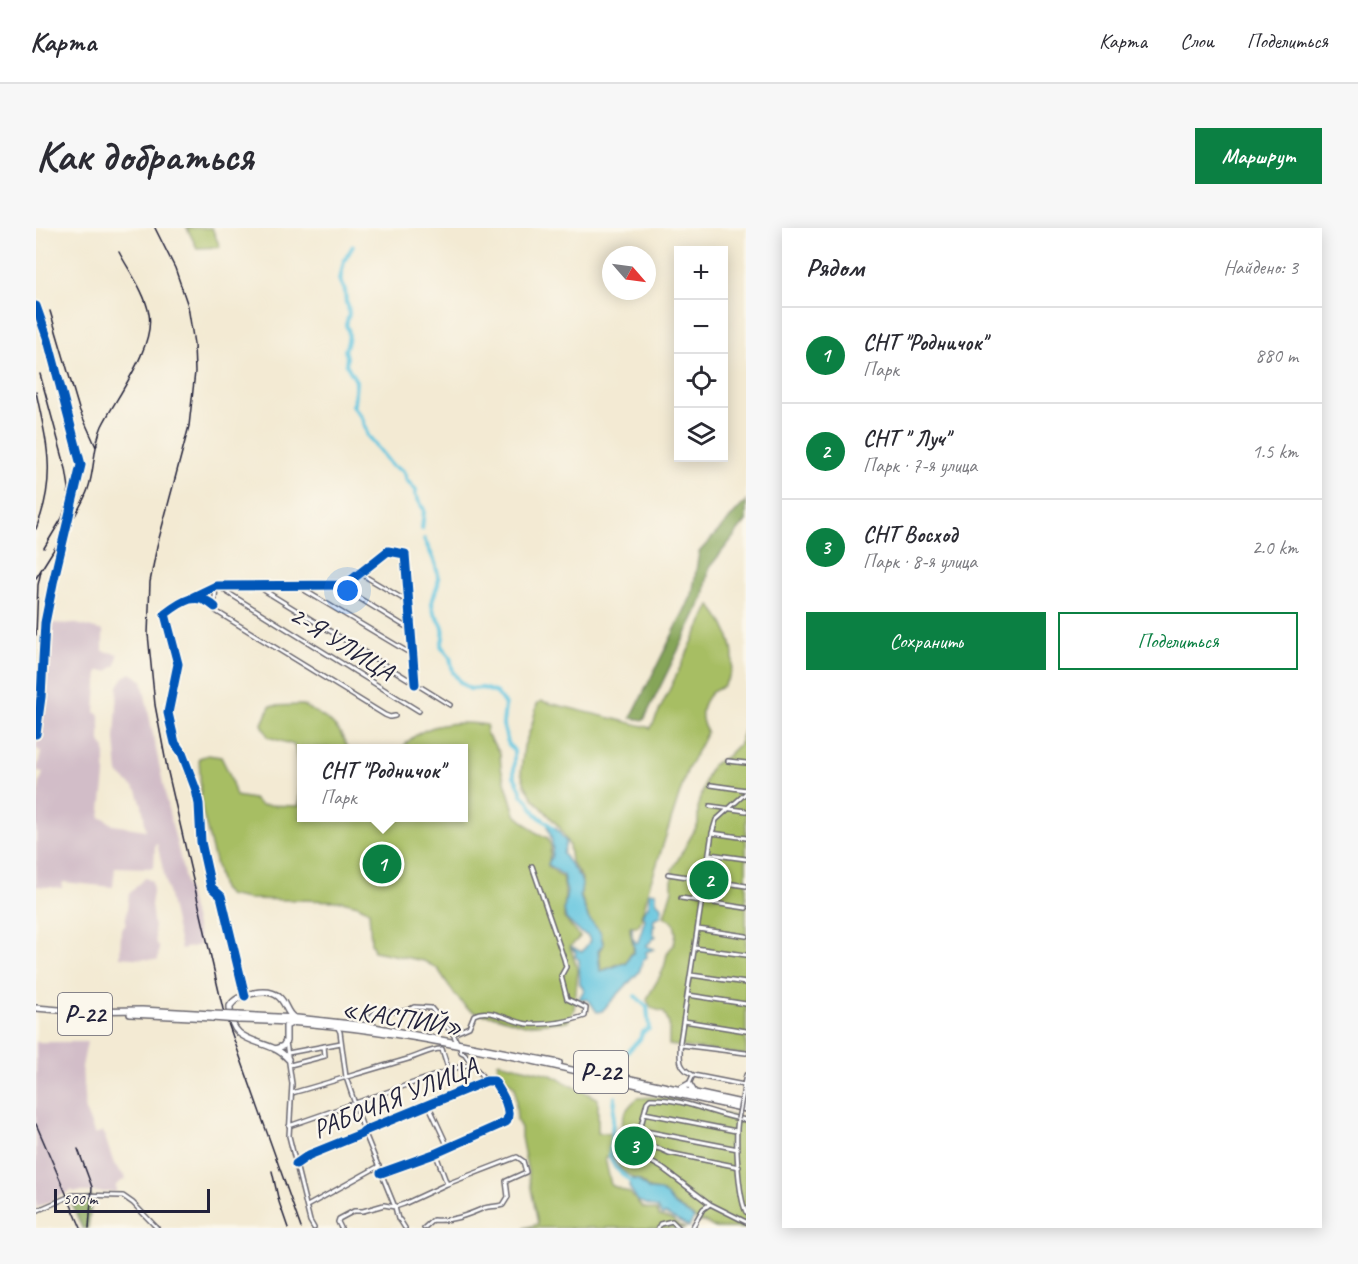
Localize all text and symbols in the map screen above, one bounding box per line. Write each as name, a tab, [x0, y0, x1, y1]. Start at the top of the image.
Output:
text: Карта	[30, 24, 97, 59]
text: Карта	[1099, 28, 1147, 54]
text: Слои	[1180, 28, 1214, 54]
text: Поделиться	[1247, 28, 1328, 54]
button: Маршрут	[1195, 128, 1322, 184]
text: Как добраться	[36, 130, 253, 183]
north arrow	[602, 246, 656, 300]
map controls	[674, 246, 728, 462]
button: +	[674, 246, 728, 300]
text: Рядом	[806, 251, 864, 284]
text: Найдено: 3	[1223, 255, 1298, 280]
button: −	[674, 300, 728, 354]
text: СНТ "Родничок"	[863, 329, 986, 357]
text: 1	[821, 343, 830, 368]
text: 880 m	[1255, 343, 1298, 368]
button: locate	[674, 354, 728, 408]
text: Парк	[863, 357, 899, 382]
button: layers	[674, 408, 728, 462]
text: СНТ " Луч"	[863, 425, 949, 453]
text: 2	[821, 439, 830, 464]
text: 1.5 km	[1252, 439, 1298, 464]
text: Парк · 7-я улица	[863, 453, 977, 478]
text: СНТ Восход	[863, 521, 957, 549]
text: 3	[821, 535, 830, 560]
text: 2.0 km	[1252, 535, 1298, 560]
text: Парк · 8-я улица	[863, 549, 977, 574]
your location	[333, 576, 362, 605]
street label: 2-Я УЛИЦА	[284, 598, 402, 689]
button: Сохранить	[806, 612, 1046, 670]
button: Поделиться	[1058, 612, 1298, 670]
popup	[297, 744, 468, 822]
text: СНТ "Родничок"	[321, 757, 444, 785]
text: Парк	[321, 785, 356, 810]
pin: 1	[362, 842, 402, 886]
pin: 2	[690, 858, 728, 902]
street label: «КАСПИЙ»	[339, 992, 465, 1044]
road number: Р-22	[58, 993, 112, 1035]
street label: РАБОЧАЯ УЛИЦА	[308, 1049, 484, 1146]
road number: Р-22	[574, 1051, 628, 1093]
pin: 3	[614, 1124, 654, 1168]
scale bar	[54, 1186, 210, 1214]
text: 500 m	[63, 1189, 97, 1209]

